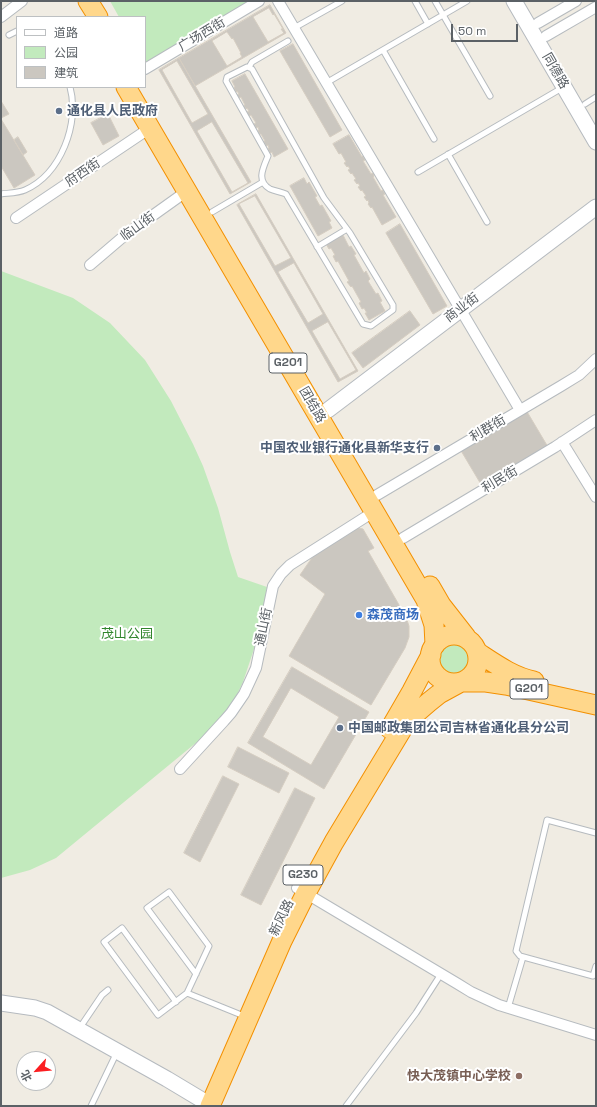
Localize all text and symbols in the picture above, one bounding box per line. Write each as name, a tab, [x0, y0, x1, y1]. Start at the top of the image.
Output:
street label: 广场西街	[176, 15, 228, 55]
legend	[16, 16, 146, 88]
scale bar	[453, 16, 520, 42]
text: 50 m	[458, 23, 486, 39]
text: 道路	[54, 25, 78, 41]
text: 公园	[54, 45, 78, 61]
street label: 同德路	[538, 50, 572, 92]
text: 建筑	[54, 65, 78, 81]
place label: 通化县人民政府	[67, 103, 158, 119]
marker: 通化县人民政府	[54, 106, 64, 116]
street label: 府西街	[62, 156, 104, 190]
street label: 临山街	[118, 209, 158, 245]
street label: 商业街	[442, 290, 482, 326]
road number: G201	[269, 353, 307, 373]
street label: 团结路	[295, 384, 329, 426]
street label: 利群街	[467, 412, 509, 446]
place label: 中国农业银行通化县新华支行	[260, 440, 429, 456]
marker: 中国农业银行通化县新华支行	[432, 443, 442, 453]
street label: 利民街	[479, 463, 521, 497]
street label: 通山街	[252, 606, 276, 648]
place label: 森茂商场	[367, 607, 419, 623]
marker: 森茂商场	[354, 610, 364, 620]
park label: 茂山公园	[101, 626, 153, 642]
road number: G201	[510, 679, 548, 699]
place label: 中国邮政集团公司吉林省通化县分公司	[348, 720, 569, 736]
marker: 中国邮政集团公司吉林省通化县分公司	[335, 723, 345, 733]
road number: G230	[283, 865, 323, 885]
street label: 新风路	[266, 897, 298, 939]
north arrow	[16, 1051, 56, 1091]
text: 北	[17, 1068, 35, 1084]
place label: 快大茂镇中心学校	[407, 1068, 511, 1084]
marker: 快大茂镇中心学校	[514, 1071, 524, 1081]

